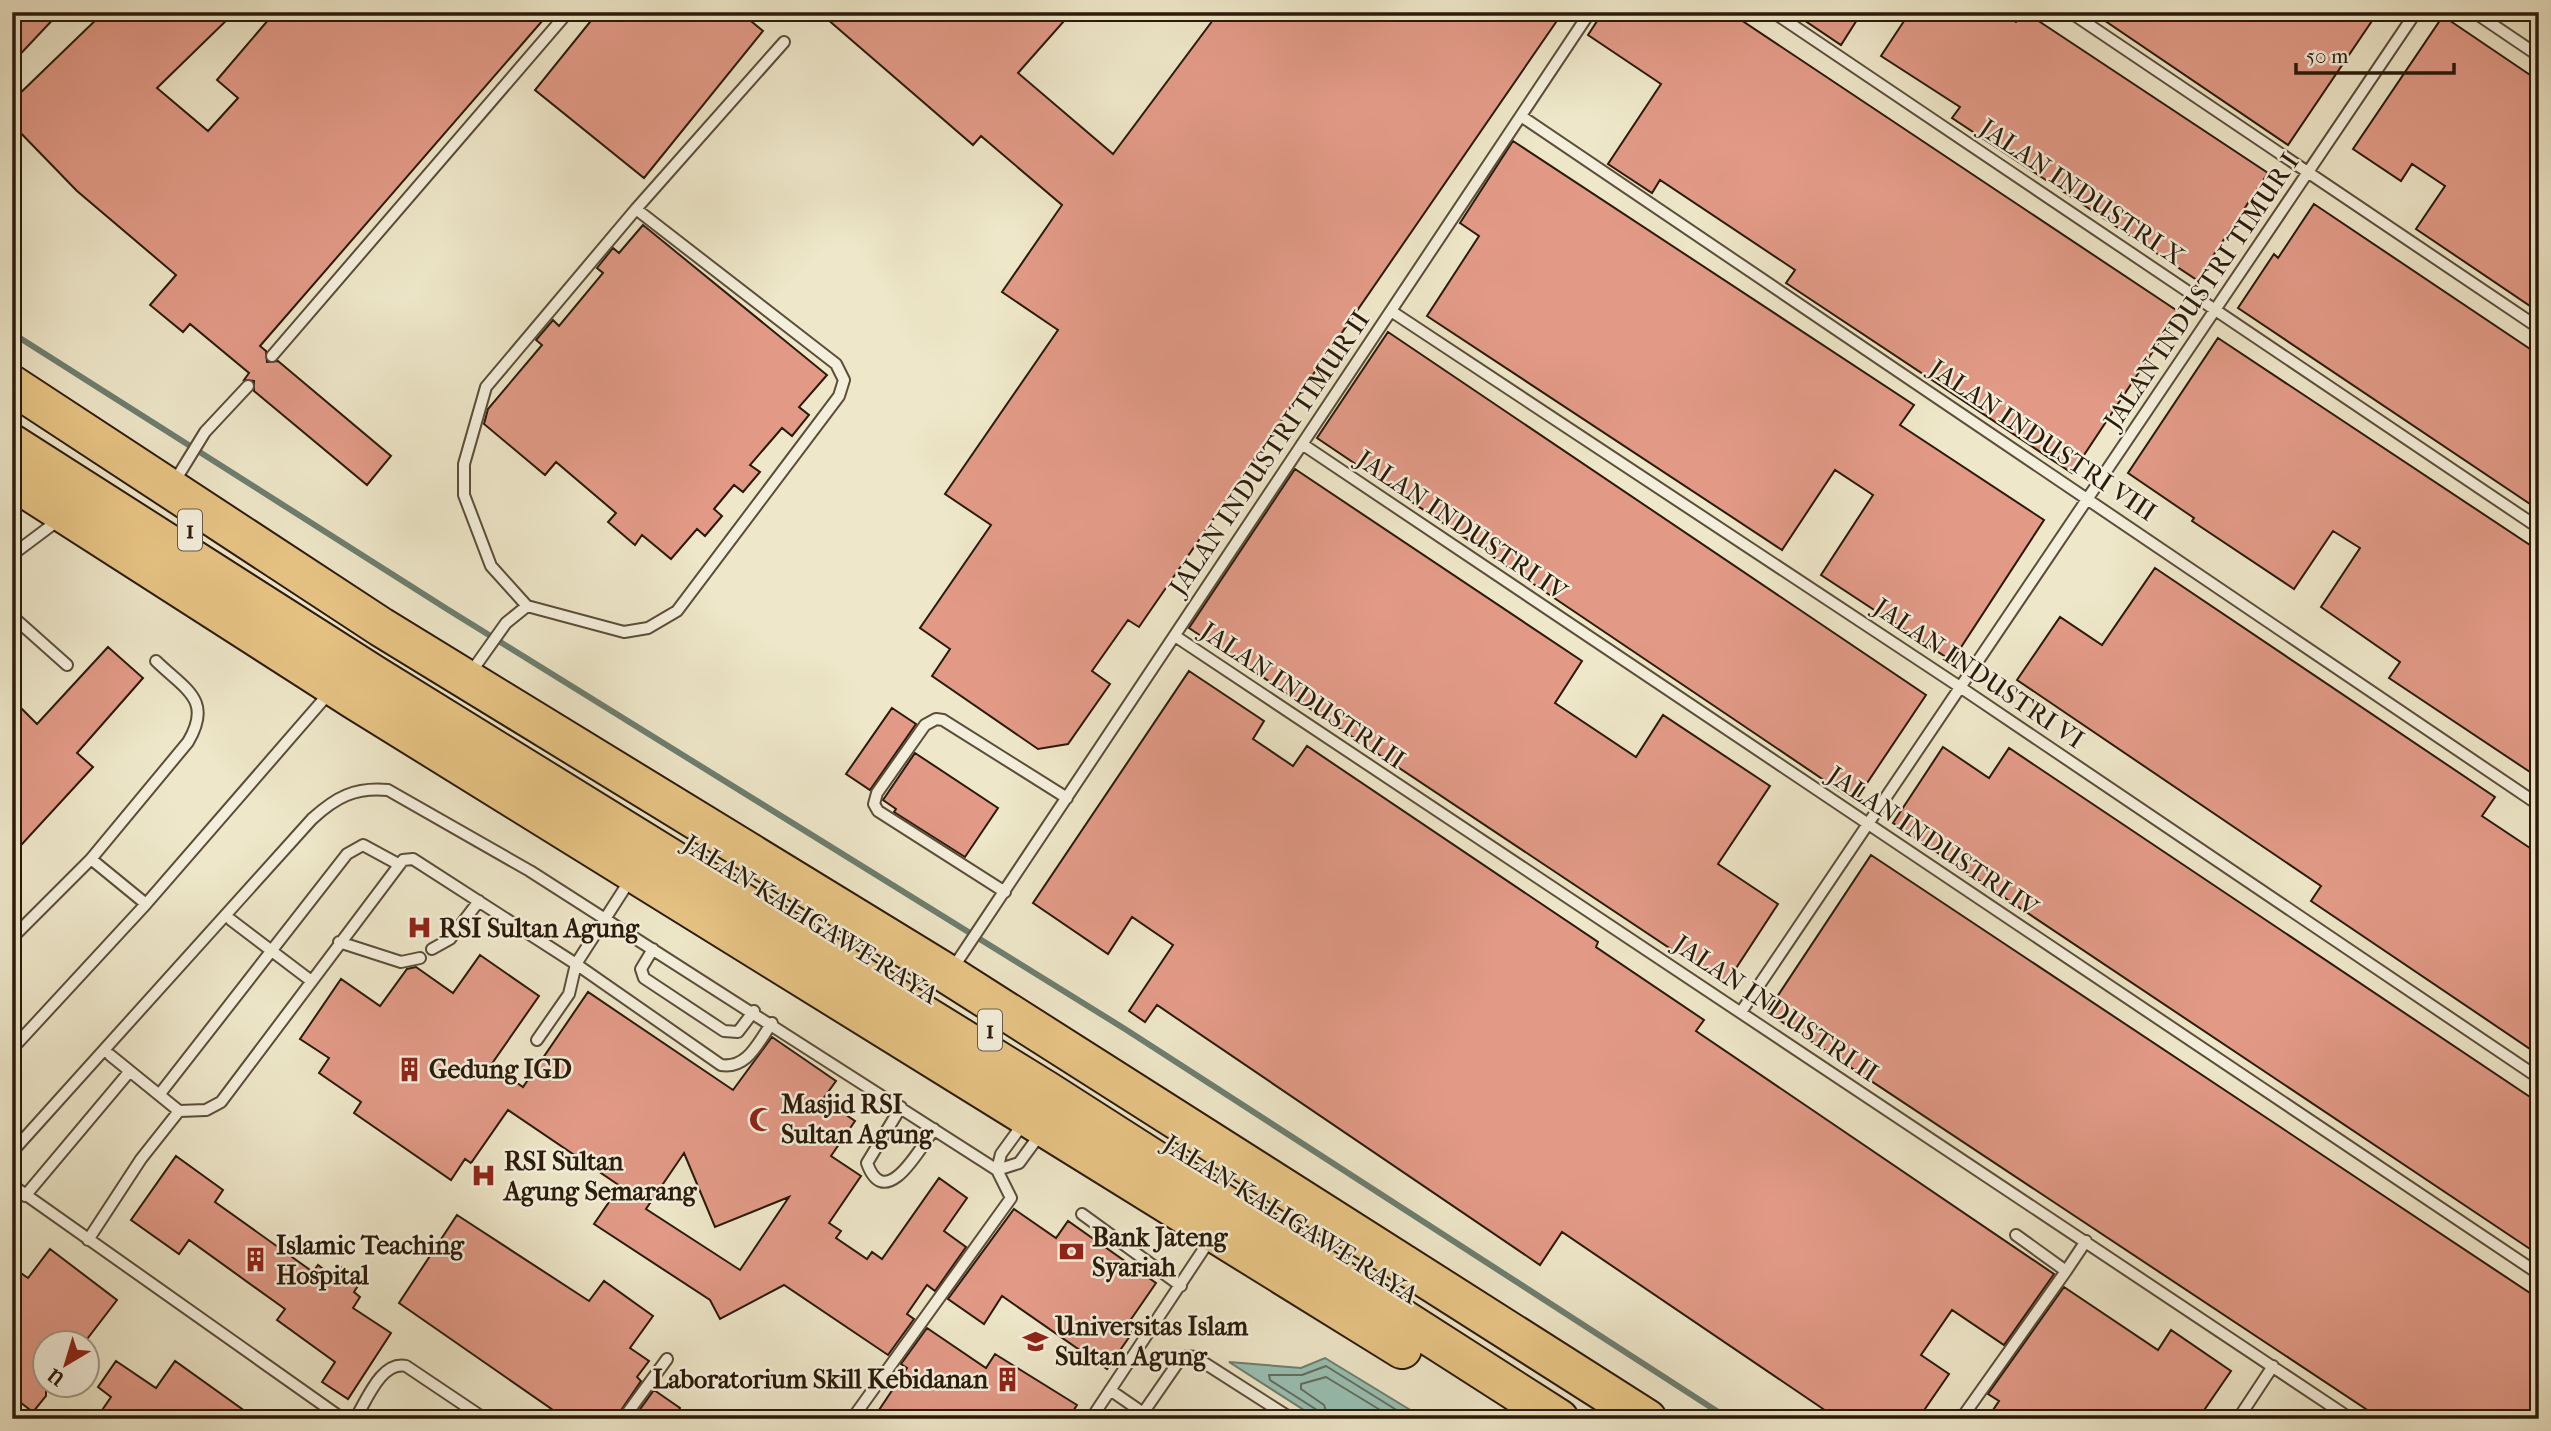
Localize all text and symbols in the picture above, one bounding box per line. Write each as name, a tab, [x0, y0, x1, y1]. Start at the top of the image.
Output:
scale bar	[2296, 32, 2453, 76]
text: 50 m	[2306, 44, 2349, 68]
street label: JALAN INDUSTRI X	[1972, 111, 2190, 272]
street label: JALAN INDUSTRI TIMUR I	[2096, 147, 2305, 437]
street label: JALAN INDUSTRI TIMUR II	[1161, 305, 1376, 603]
street label: JALAN INDUSTRI VIII	[1922, 352, 2162, 528]
street label: JALAN INDUSTRI IV	[1349, 442, 1574, 608]
road number: 1	[178, 509, 202, 550]
street label: JALAN INDUSTRI VI	[1866, 590, 2090, 755]
street label: JALAN INDUSTRI II	[1193, 614, 1411, 775]
street label: JALAN INDUSTRI IV	[1820, 758, 2045, 924]
street label: JALAN KALIGAWE RAYA	[676, 827, 945, 1011]
place label: RSI Sultan Agung	[439, 913, 640, 944]
hospital icon: RSI Sultan Agung	[405, 914, 433, 942]
street label: JALAN INDUSTRI II	[1666, 927, 1884, 1088]
road number: 1	[978, 1010, 1002, 1050]
place label: Gedung IGD	[429, 1054, 572, 1085]
building icon: Gedung IGD	[395, 1055, 423, 1083]
place label: Masjid RSI Sultan Agung	[781, 1089, 934, 1150]
mosque icon: Masjid RSI Sultan Agung	[747, 1105, 775, 1133]
street label: JALAN KALIGAWE RAYA	[1156, 1127, 1425, 1311]
place label: RSI Sultan Agung Semarang	[502, 1146, 698, 1207]
hospital icon: RSI Sultan Agung Semarang	[470, 1162, 498, 1190]
place label: Bank Jateng Syariah	[1092, 1222, 1228, 1283]
place label: Islamic Teaching Hospital	[276, 1230, 465, 1291]
bank icon: Bank Jateng Syariah	[1058, 1238, 1086, 1266]
building icon: Islamic Teaching Hospital	[242, 1246, 270, 1274]
place label: Universitas Islam Sultan Agung	[1054, 1311, 1248, 1372]
school or university icon: Universitas Islam Sultan Agung	[1021, 1327, 1049, 1355]
north arrow	[32, 1330, 102, 1400]
text: U	[43, 1363, 70, 1390]
place label: Laboratorium Skill Kebidanan	[653, 1364, 989, 1395]
building icon: Laboratorium Skill Kebidanan	[994, 1365, 1022, 1393]

